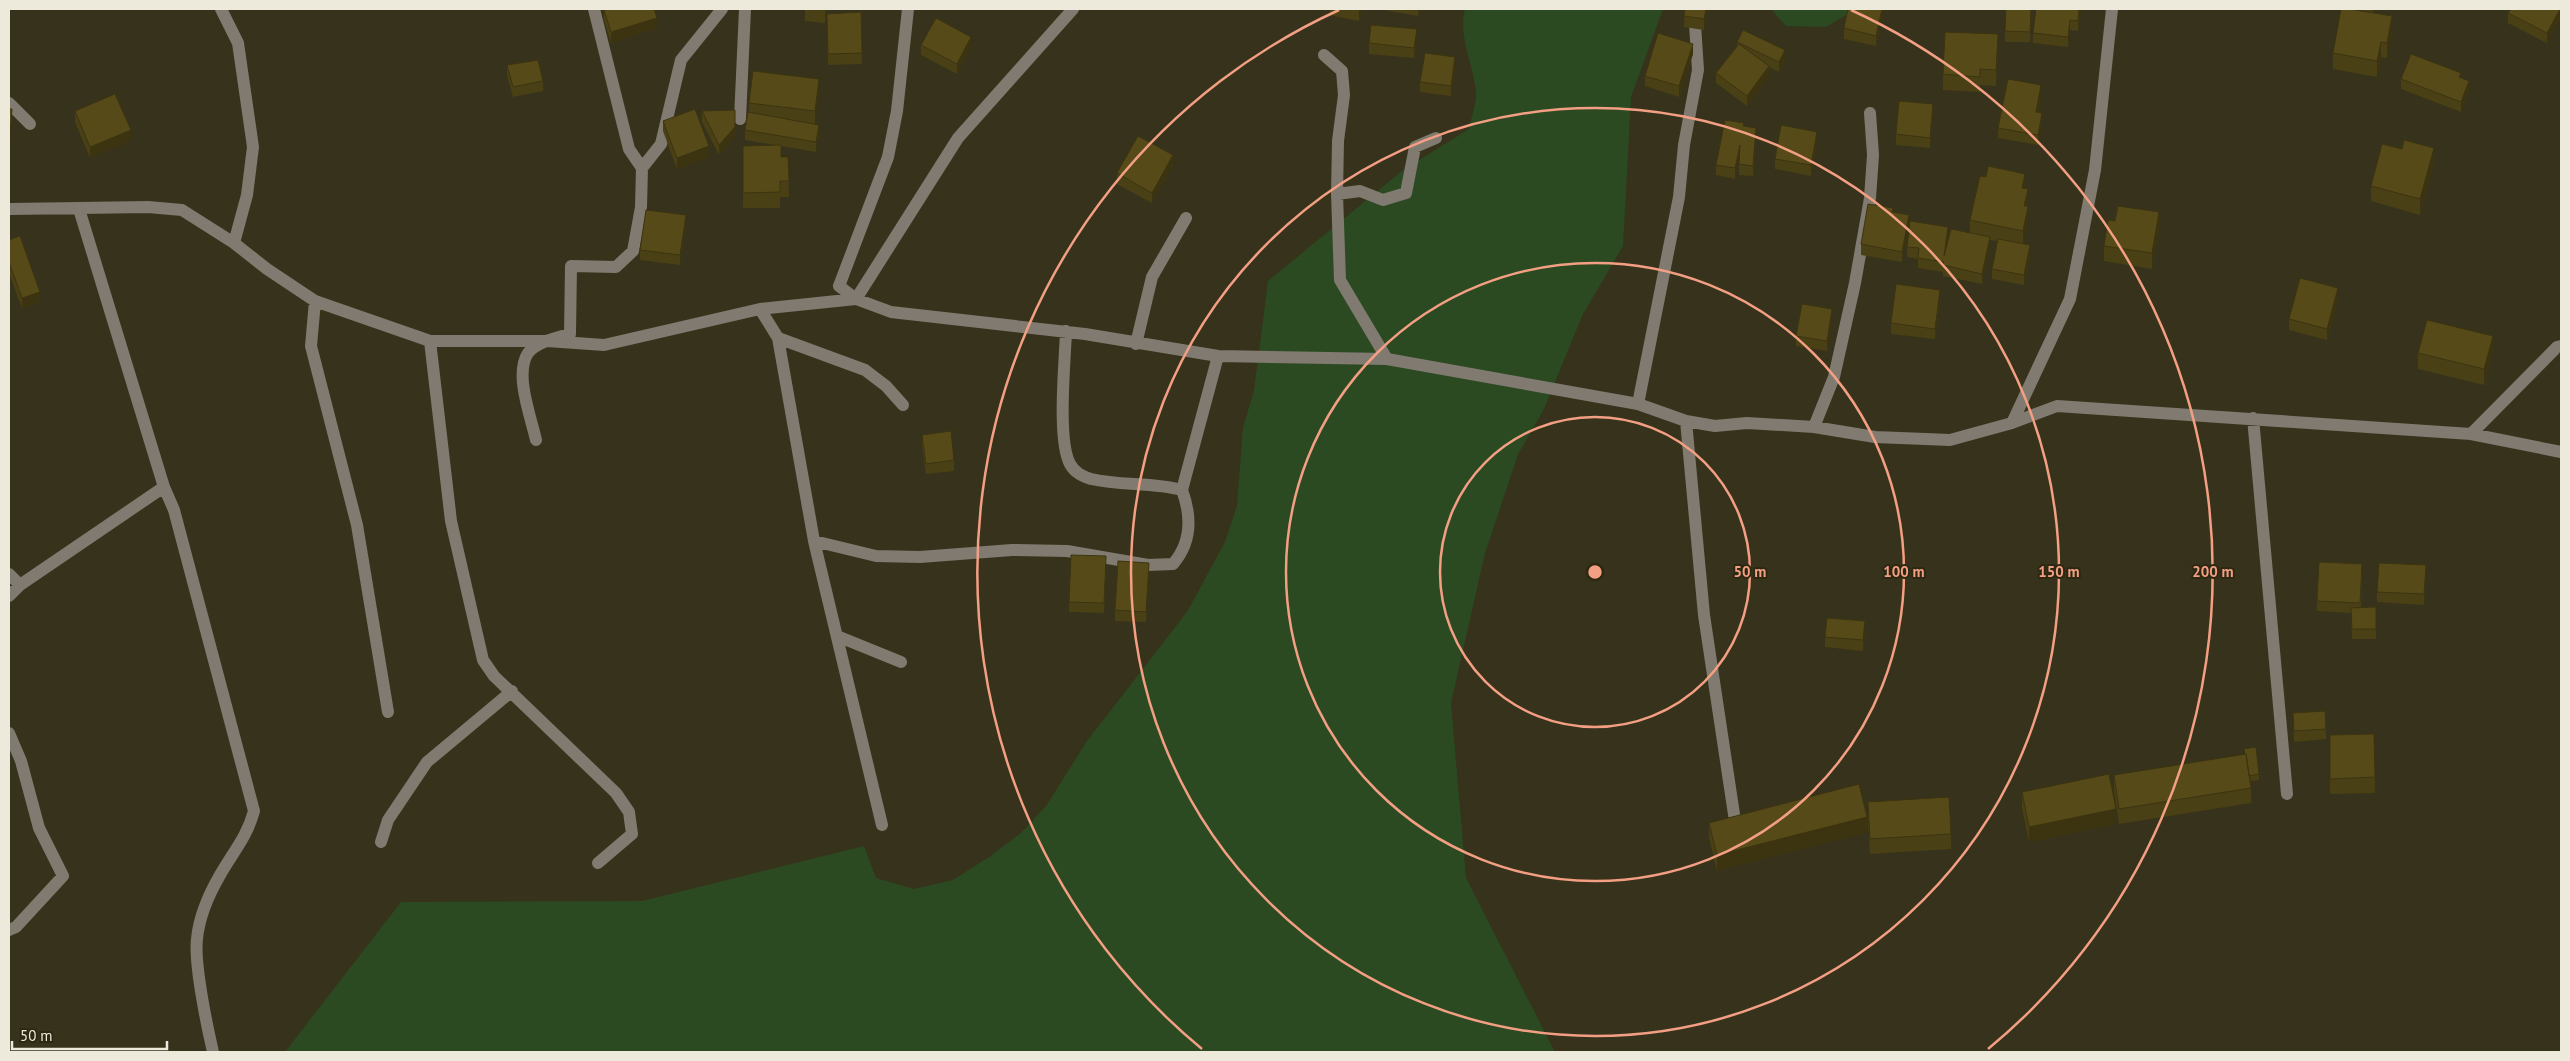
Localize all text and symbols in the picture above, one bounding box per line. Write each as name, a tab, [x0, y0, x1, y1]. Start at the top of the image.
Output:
text: 50 m	[1734, 562, 1766, 581]
text: 100 m	[1883, 562, 1925, 581]
text: 150 m	[2038, 562, 2080, 581]
text: 200 m	[2192, 562, 2234, 581]
centre of rings	[1586, 563, 1604, 581]
scale bar	[12, 1018, 168, 1050]
text: 50 m	[20, 1026, 53, 1045]

